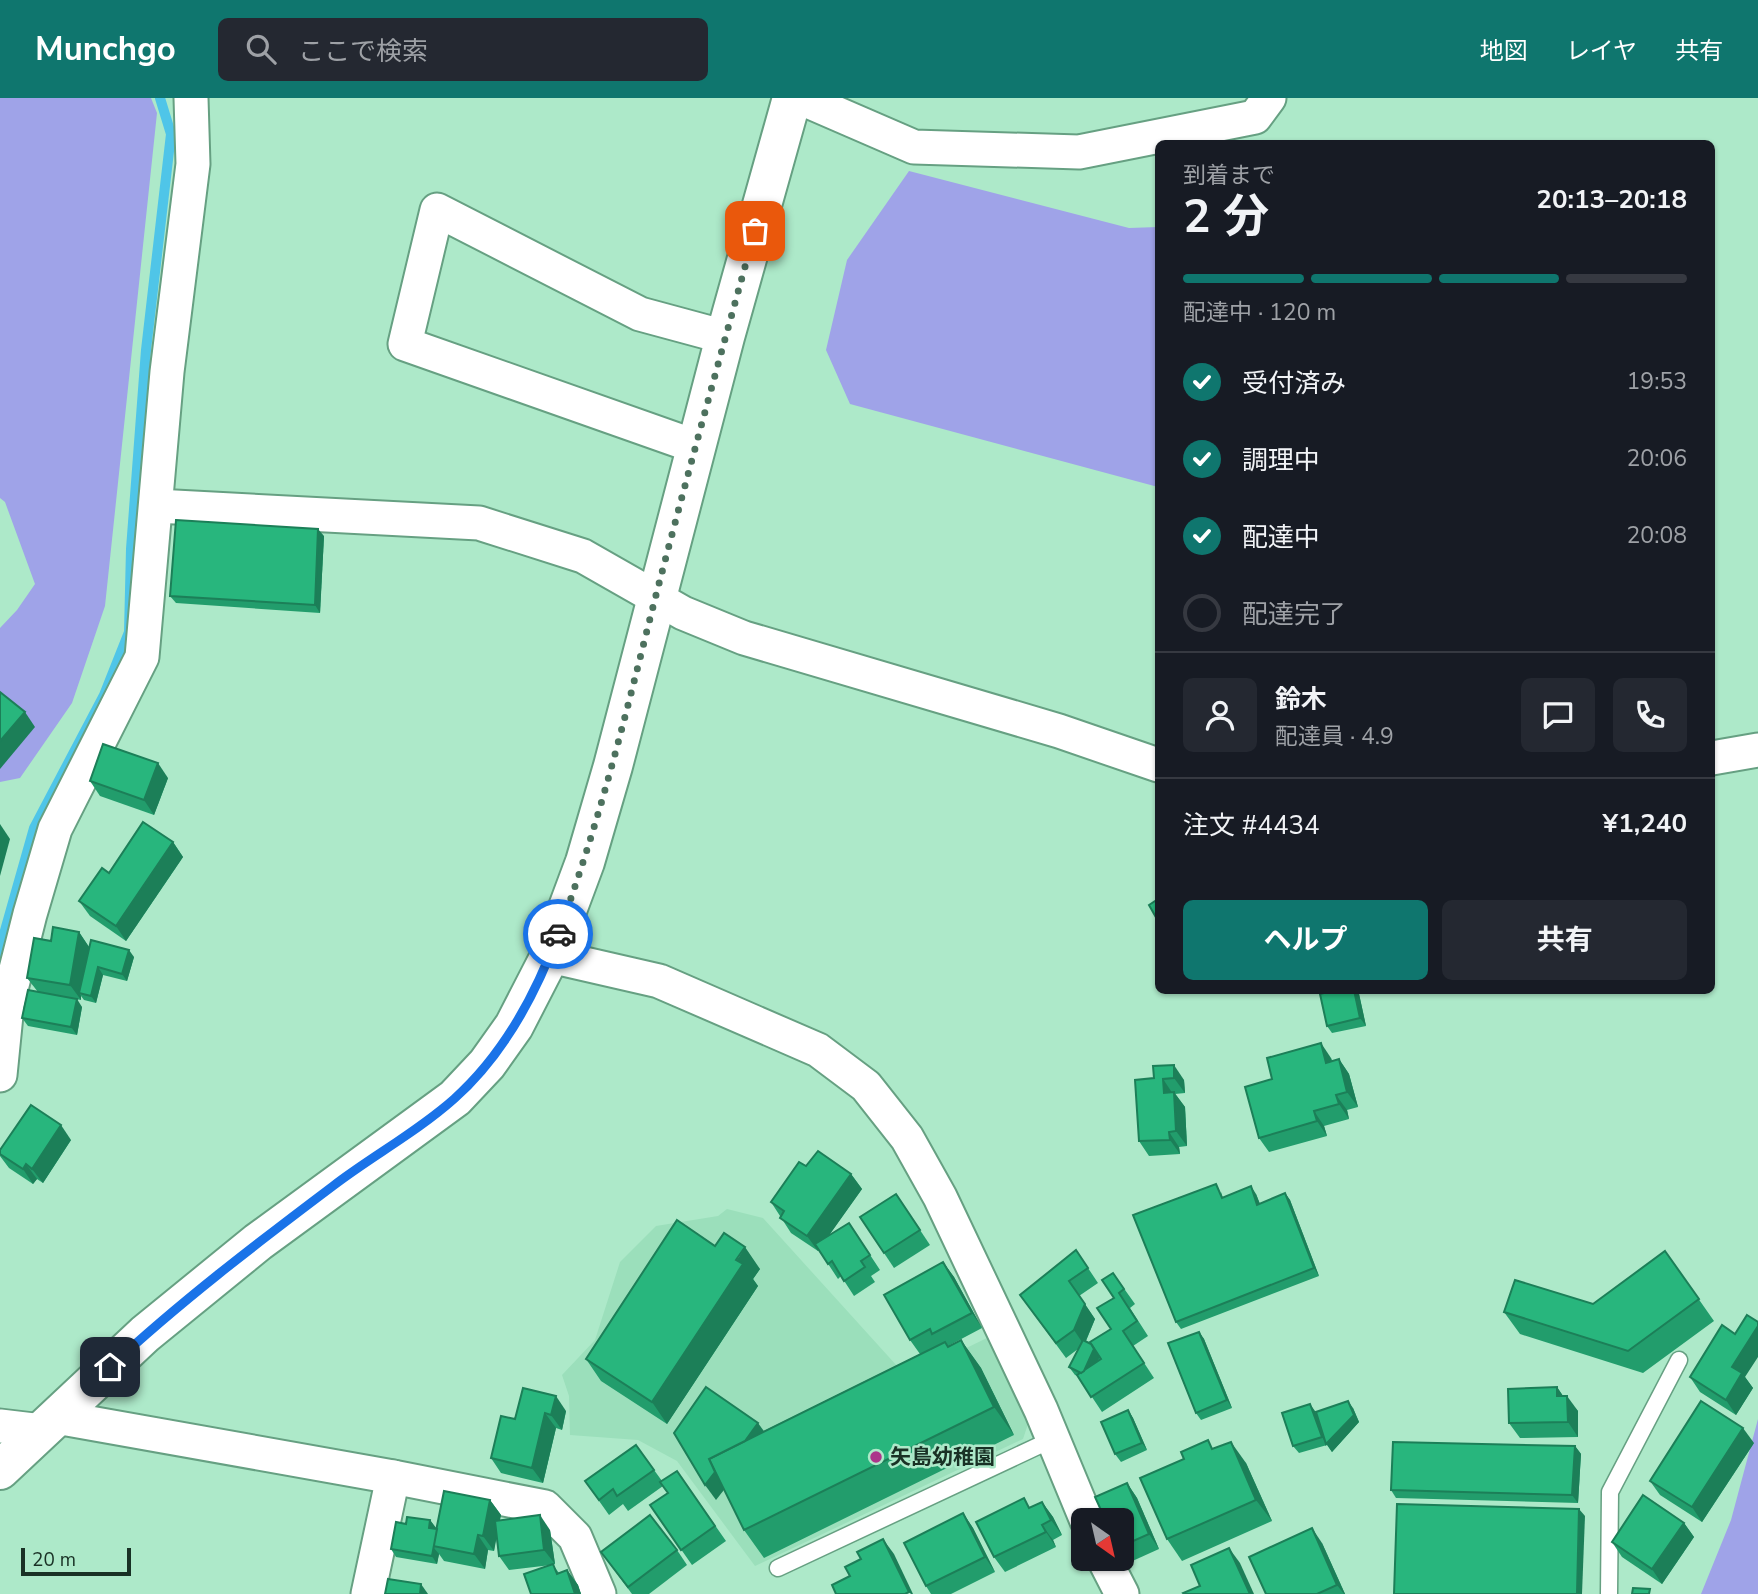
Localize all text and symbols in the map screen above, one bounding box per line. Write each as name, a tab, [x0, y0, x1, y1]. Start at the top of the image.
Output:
search box	[218, 18, 708, 81]
text: Munchgo	[35, 27, 176, 72]
icon: search	[242, 30, 280, 68]
text: ここで検索	[298, 34, 428, 69]
text: 地図	[1480, 35, 1528, 67]
text: レイヤ	[1566, 35, 1637, 67]
text: 共有	[1675, 35, 1723, 67]
text: 到着まで	[1183, 160, 1275, 191]
text: 20:13–20:18	[1536, 182, 1687, 217]
text: 2 分	[1183, 185, 1269, 248]
pin	[725, 201, 785, 261]
icon: bag	[736, 212, 774, 250]
text: 配達中 · 120 m	[1183, 297, 1336, 328]
icon: check	[1183, 363, 1221, 401]
text: 受付済み	[1242, 366, 1346, 401]
text: 19:53	[1627, 366, 1687, 397]
icon: check	[1183, 440, 1221, 478]
text: 調理中	[1242, 443, 1320, 478]
text: 20:06	[1627, 443, 1687, 474]
icon: check	[1183, 517, 1221, 555]
text: 配達中	[1242, 520, 1320, 555]
text: 20:08	[1627, 520, 1687, 551]
text: 配達完了	[1242, 597, 1346, 632]
button: person	[1183, 678, 1257, 752]
button: chat	[1521, 678, 1595, 752]
button: phone	[1613, 678, 1687, 752]
text: 鈴木	[1275, 682, 1327, 717]
text: 配達員 · 4.9	[1275, 721, 1394, 752]
text: ¥1,240	[1603, 806, 1687, 841]
text: 注文 #4434	[1183, 808, 1320, 843]
courier	[523, 899, 593, 969]
button: ヘルプ	[1183, 900, 1428, 980]
button: 共有	[1442, 900, 1687, 980]
icon: car	[539, 915, 577, 953]
pin	[80, 1337, 140, 1397]
icon: home	[91, 1348, 129, 1386]
place label: 矢島幼稚園	[890, 1443, 995, 1471]
marker: 矢島幼稚園	[868, 1449, 884, 1465]
north arrow	[1071, 1508, 1134, 1572]
map controls	[1071, 1508, 1134, 1571]
scale bar	[21, 1545, 131, 1577]
text: 20 m	[32, 1547, 76, 1573]

